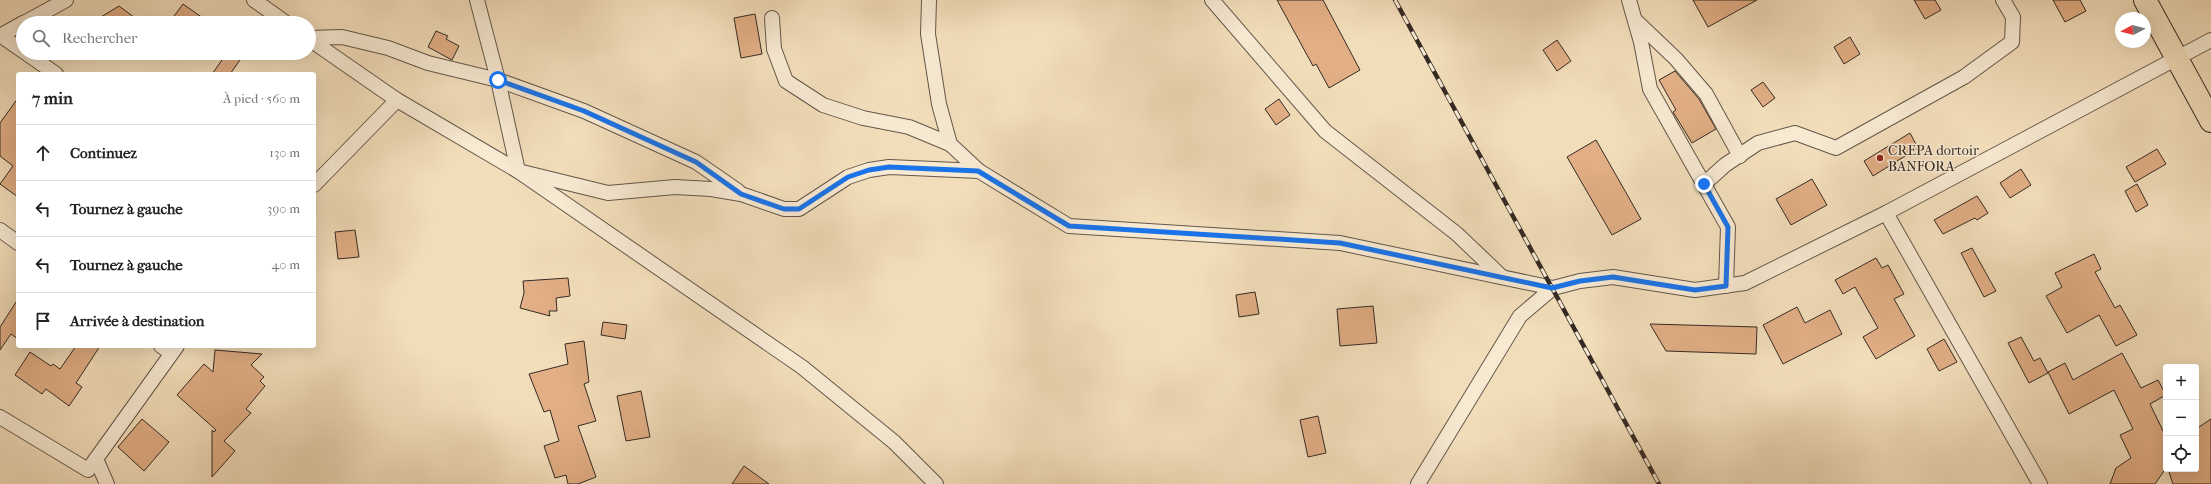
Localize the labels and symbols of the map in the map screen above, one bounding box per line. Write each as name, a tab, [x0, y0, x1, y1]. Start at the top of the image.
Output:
north arrow	[2115, 12, 2151, 48]
route start	[489, 71, 507, 89]
place label: CREPA dortoir BANFORA	[1888, 142, 1979, 175]
marker: CREPA dortoir BANFORA	[1875, 153, 1885, 163]
route end	[1695, 175, 1713, 193]

